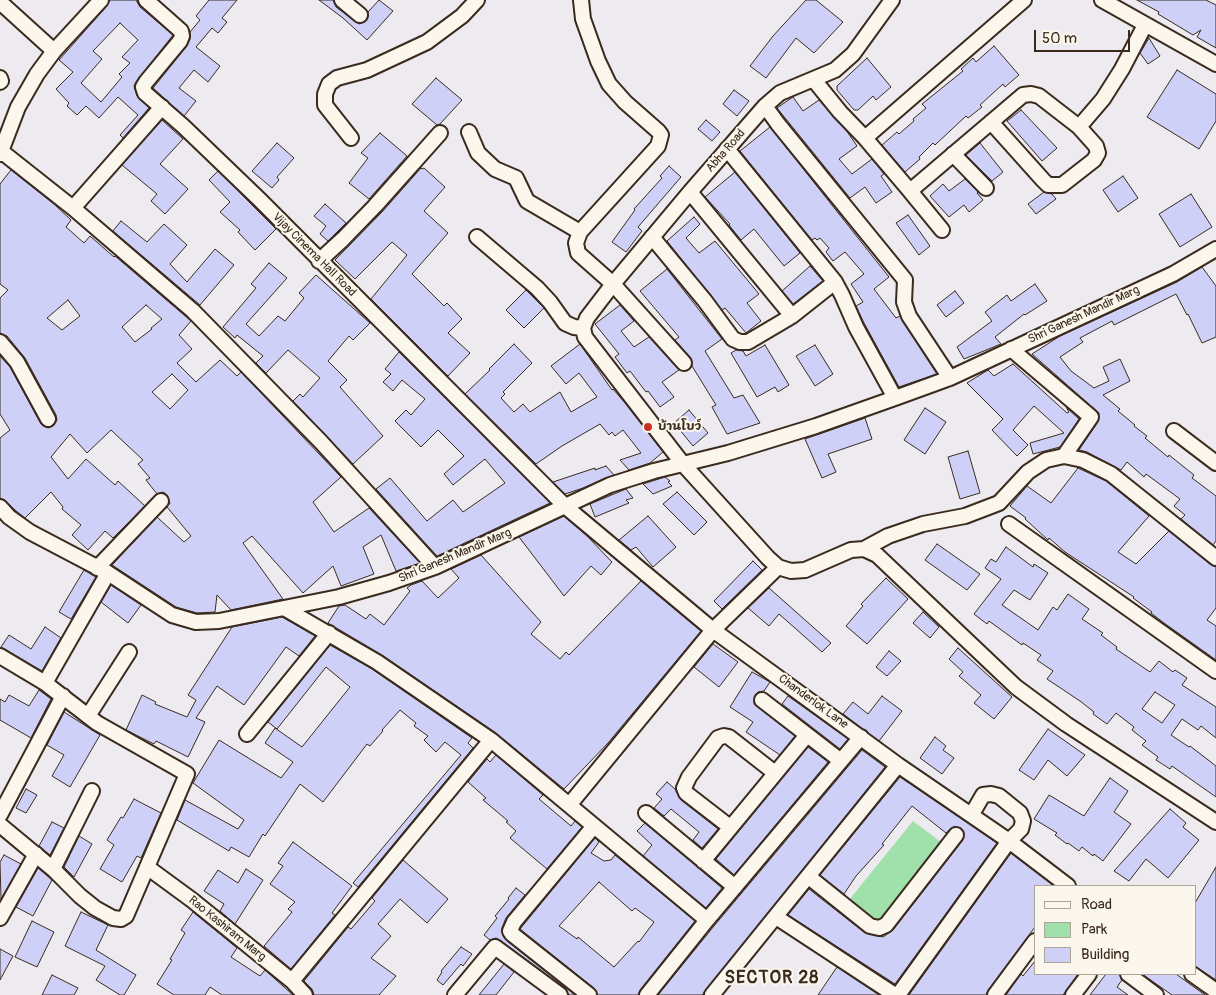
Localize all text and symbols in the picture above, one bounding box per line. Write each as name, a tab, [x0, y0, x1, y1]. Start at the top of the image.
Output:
scale bar	[1036, 20, 1132, 52]
text: 50 m	[1042, 29, 1077, 48]
street label: Abha Road	[703, 127, 749, 175]
street label: Vijay Cinema Hall Road	[269, 210, 359, 300]
street label: Shri Ganesh Mandir Marg	[1026, 283, 1142, 347]
place label: บ้านโบว์	[658, 420, 701, 434]
marker: บ้านโบว์	[642, 421, 654, 433]
street label: Shri Ganesh Mandir Marg	[396, 526, 514, 586]
street label: Chanderlok Lane	[775, 672, 851, 732]
legend	[1034, 885, 1196, 975]
street label: Rao Kashiram Marg	[185, 893, 269, 965]
text: Road	[1081, 895, 1112, 914]
text: Park	[1081, 920, 1107, 939]
text: Building	[1081, 945, 1129, 964]
district label: SECTOR 28	[723, 967, 821, 989]

